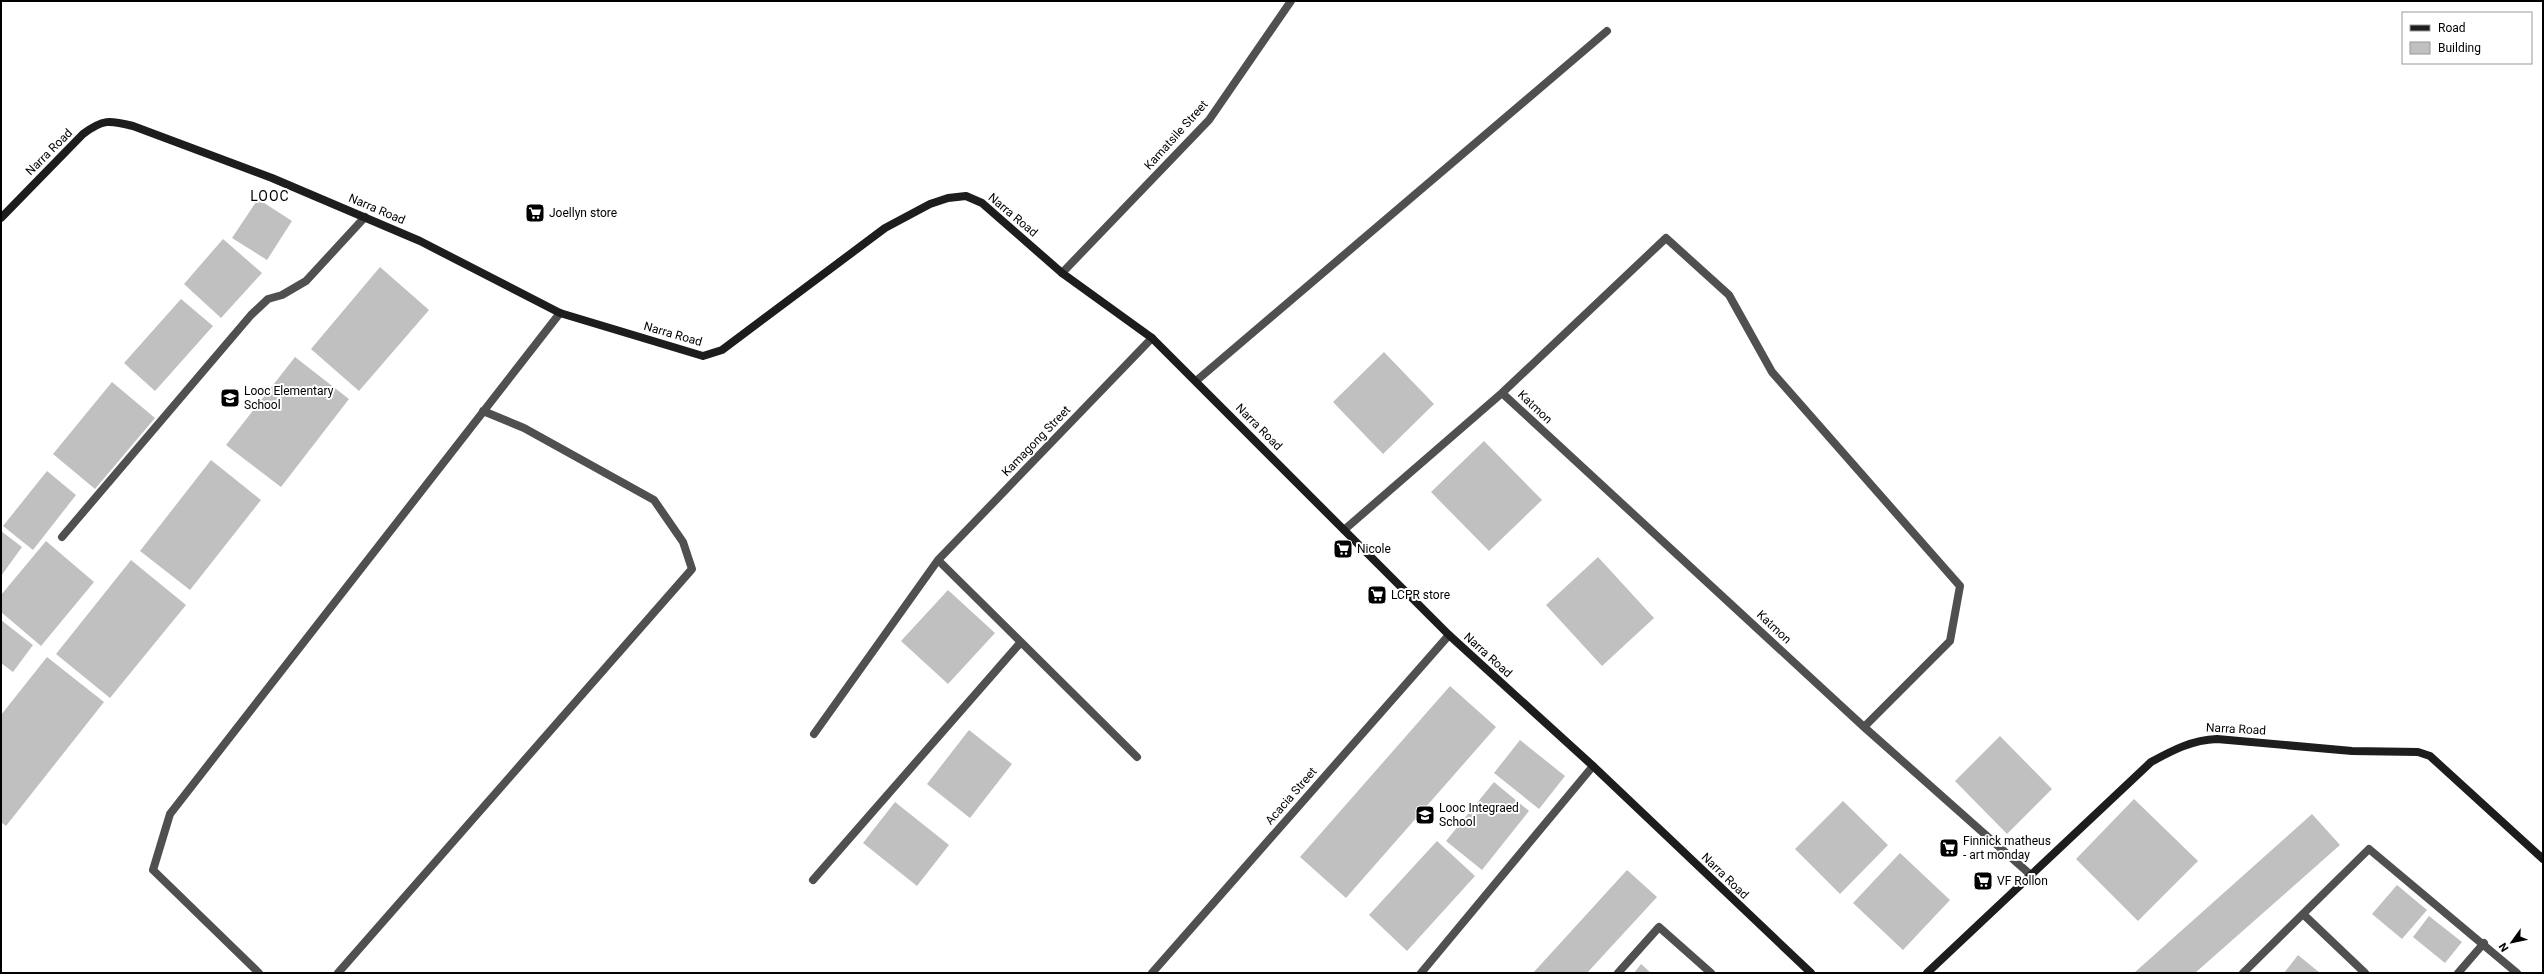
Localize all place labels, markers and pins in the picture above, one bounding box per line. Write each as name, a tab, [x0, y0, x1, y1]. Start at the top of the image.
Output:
supermarket icon: Joellyn store	[524, 202, 546, 224]
place label: Joellyn store	[549, 206, 617, 220]
place label: Looc Elementary School	[244, 384, 334, 412]
school or university icon: Looc Elementary School	[219, 387, 241, 409]
supermarket icon: Nicole	[1332, 538, 1354, 560]
place label: Nicole	[1357, 542, 1391, 556]
supermarket icon: LCPR store	[1366, 584, 1388, 606]
place label: LCPR store	[1391, 588, 1450, 602]
place label: Looc Integraed School	[1439, 801, 1519, 829]
school or university icon: Looc Integraed School	[1414, 804, 1436, 826]
place label: Finnick matheus - art monday	[1963, 834, 2051, 862]
supermarket icon: Finnick matheus - art monday	[1938, 837, 1960, 859]
supermarket icon: VF Rollon	[1972, 870, 1994, 892]
place label: VF Rollon	[1997, 874, 2048, 888]

